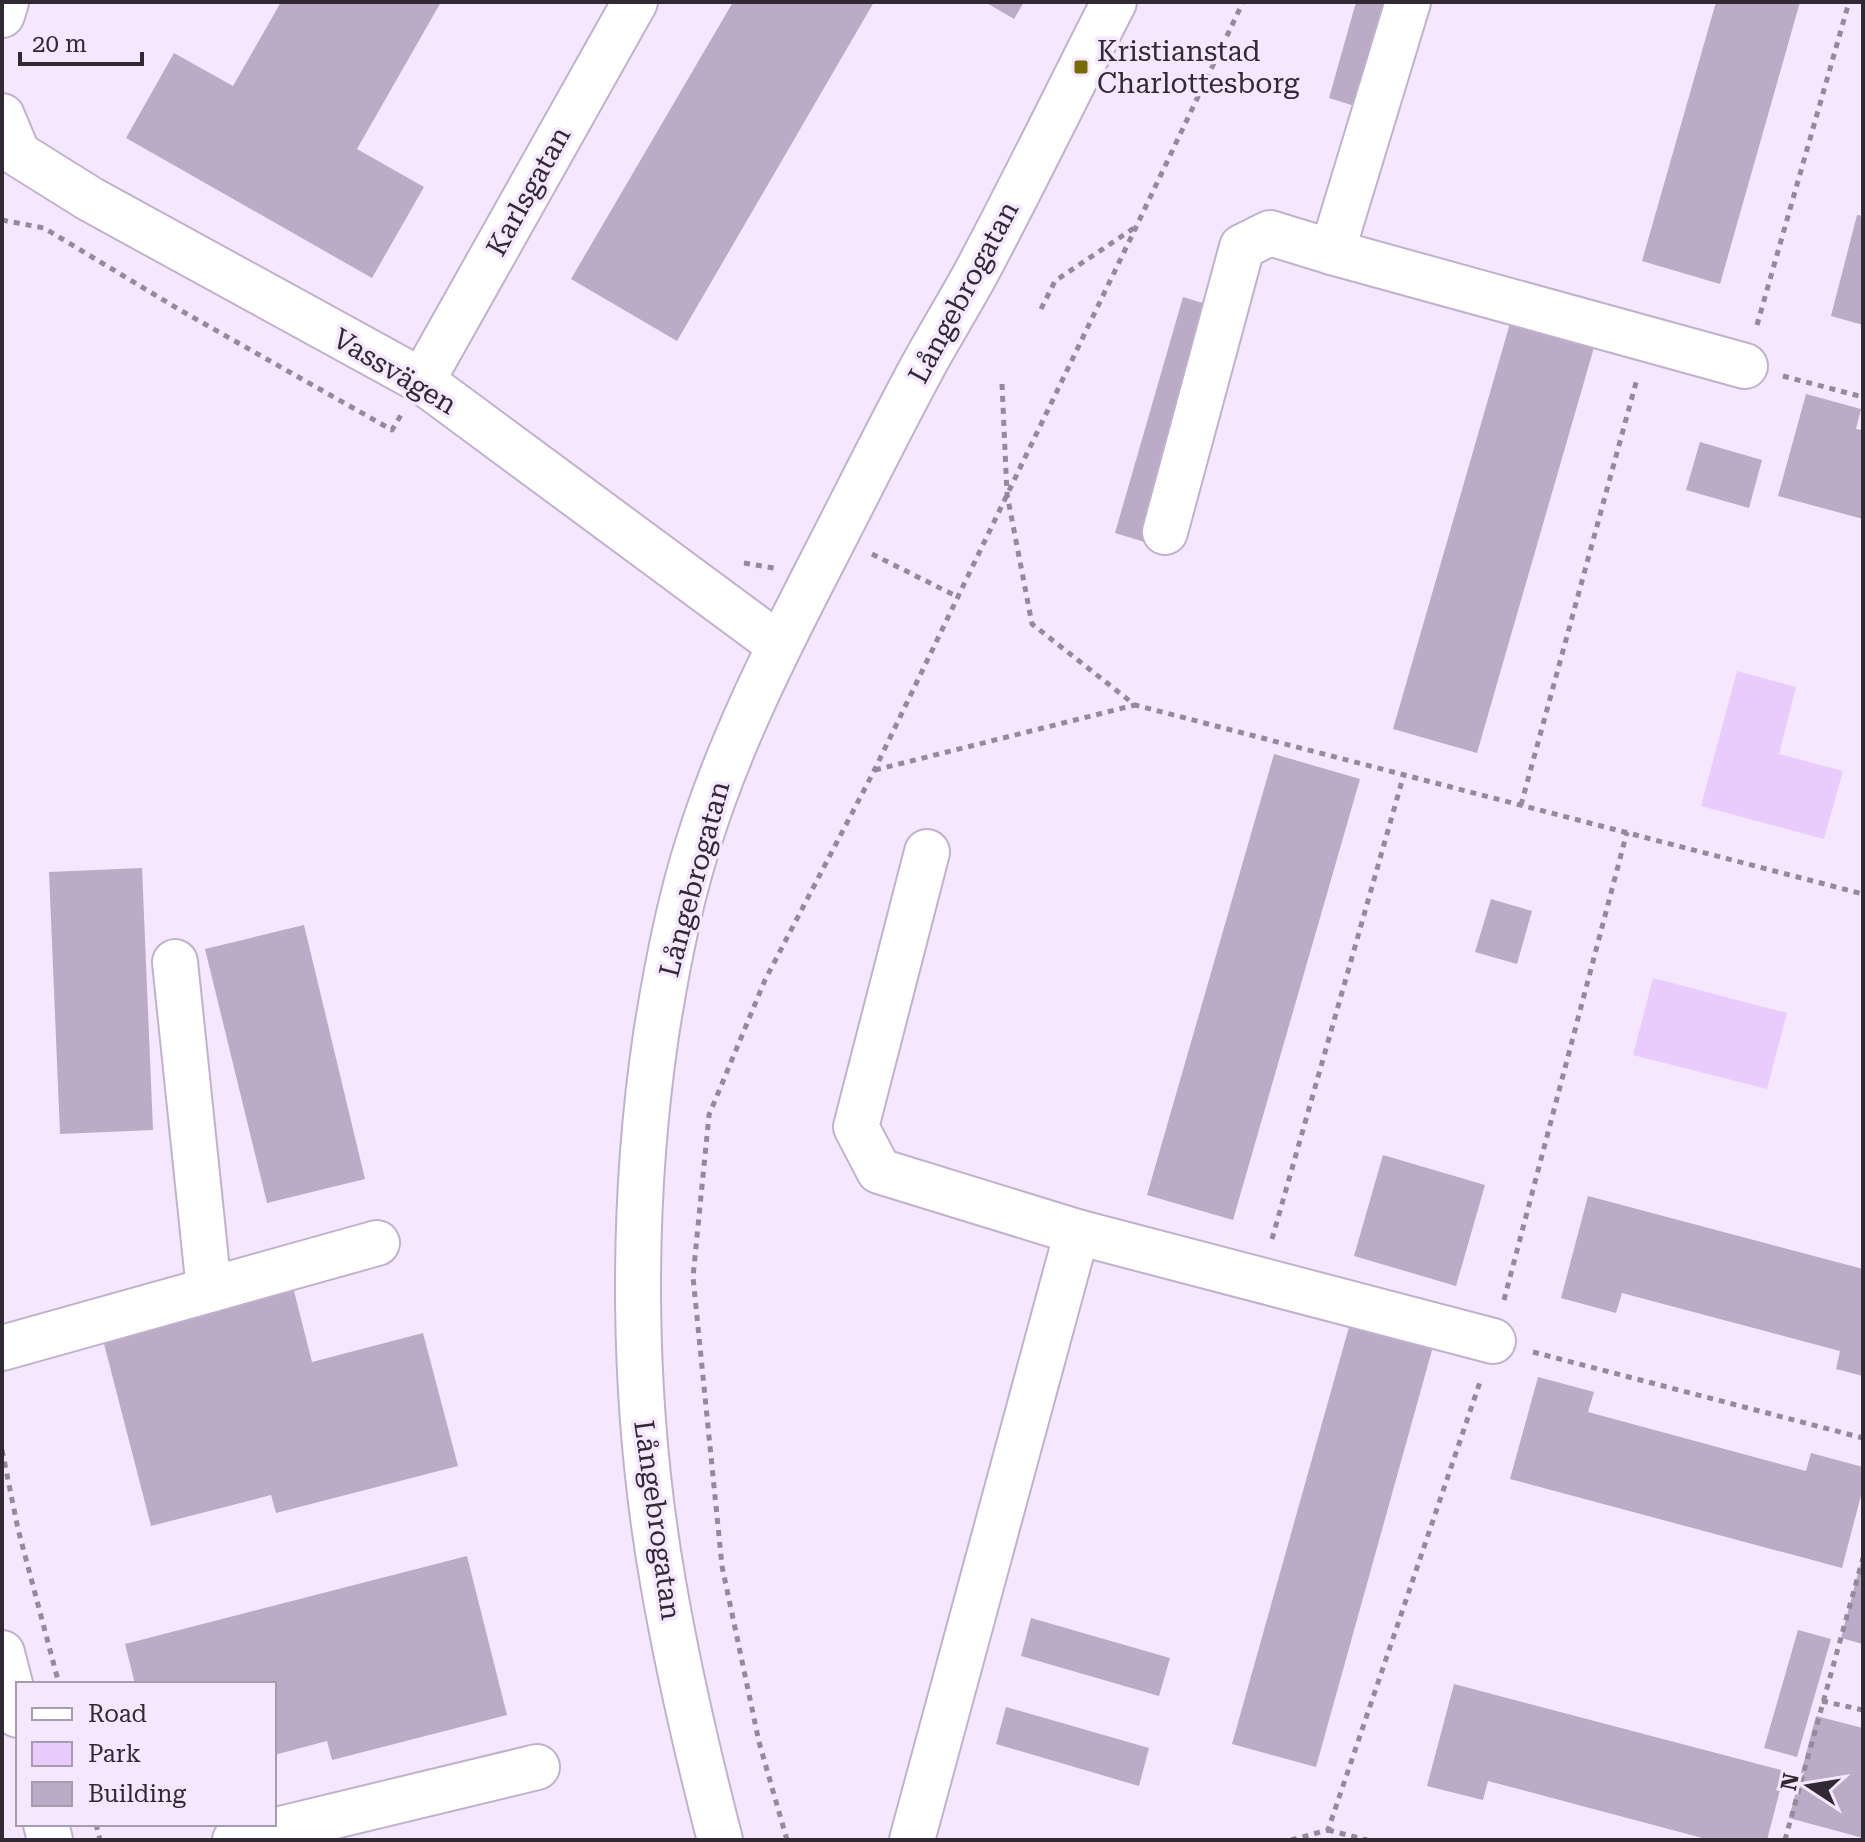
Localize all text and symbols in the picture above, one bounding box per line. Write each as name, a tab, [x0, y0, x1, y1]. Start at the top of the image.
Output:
scale bar	[20, 16, 142, 66]
text: 20 m	[32, 30, 87, 58]
place label: Kristianstad Charlottesborg	[1097, 35, 1300, 100]
marker: Kristianstad Charlottesborg	[1072, 58, 1090, 76]
street label: Karlsgatan	[479, 121, 577, 262]
street label: Långebrogatan	[902, 196, 1025, 389]
street label: Vassvägen	[327, 322, 463, 421]
street label: Långebrogatan	[652, 778, 736, 981]
street label: Långebrogatan	[627, 1418, 688, 1622]
legend	[16, 1682, 276, 1826]
text: Road	[88, 1700, 147, 1728]
text: Park	[88, 1740, 141, 1768]
north arrow	[1769, 1746, 1849, 1826]
text: N	[1776, 1771, 1804, 1793]
text: Building	[88, 1780, 186, 1808]

